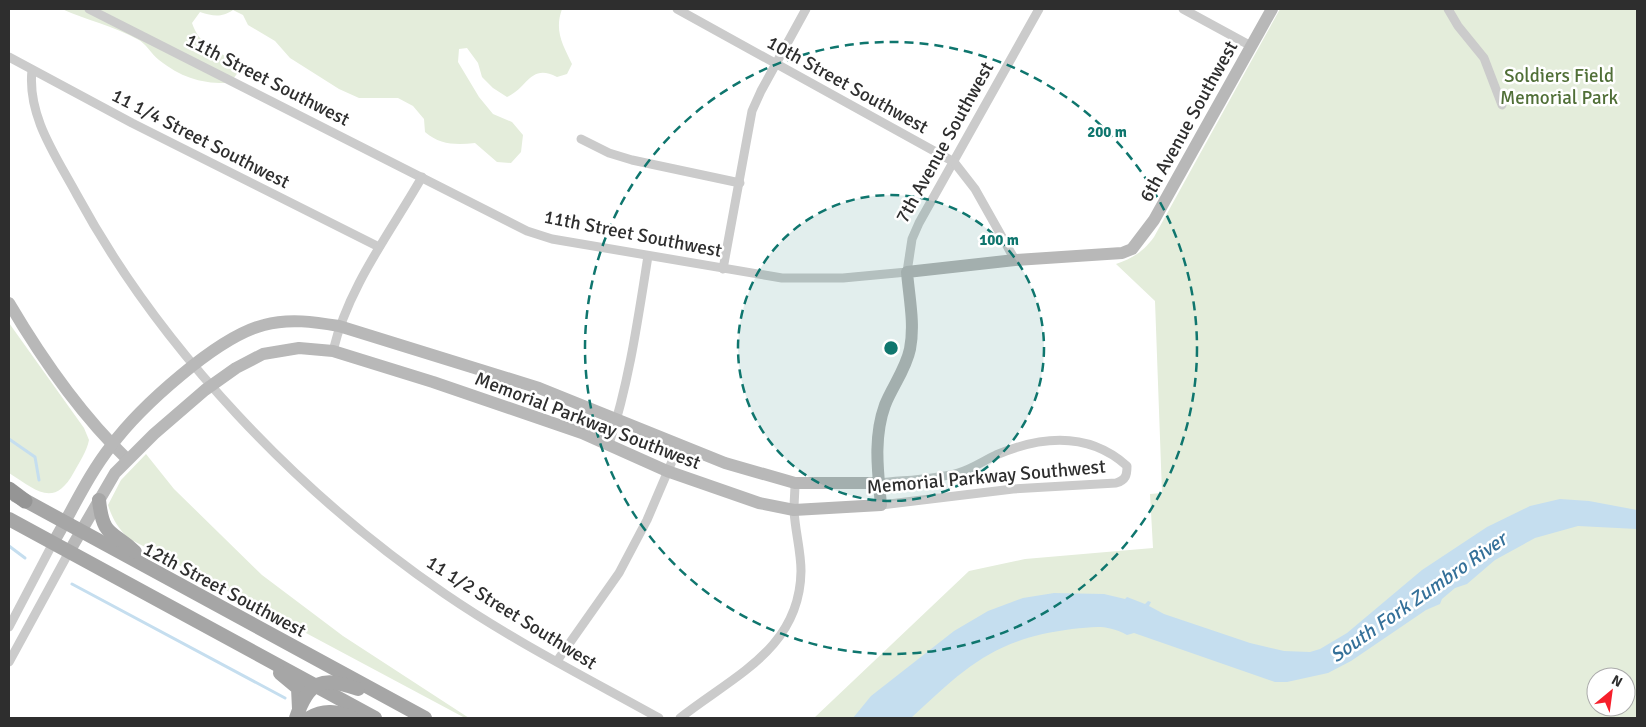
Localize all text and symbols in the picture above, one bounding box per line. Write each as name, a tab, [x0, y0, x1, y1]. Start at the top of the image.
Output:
street label: 11th Street Southwest	[182, 28, 354, 132]
street label: 10th Street Southwest	[763, 31, 933, 139]
street label: 6th Avenue Southwest	[1135, 36, 1243, 206]
street label: 7th Avenue Southwest	[891, 57, 999, 227]
park label: Soldiers Field Memorial Park	[1500, 64, 1619, 110]
street label: 11 1/4 Street Southwest	[108, 84, 294, 194]
text: 200 m	[1087, 123, 1127, 141]
street label: 11th Street Southwest	[542, 205, 724, 263]
text: 100 m	[979, 231, 1019, 249]
centre of rings	[882, 339, 900, 357]
street label: Memorial Parkway Southwest	[471, 367, 704, 475]
street label: Memorial Parkway Southwest	[866, 455, 1107, 499]
water label: South Fork Zumbro River	[1325, 525, 1514, 668]
street label: 12th Street Southwest	[139, 537, 310, 643]
street label: 11 1/2 Street Southwest	[422, 551, 601, 675]
north arrow	[1586, 667, 1636, 717]
text: N	[1609, 671, 1625, 691]

